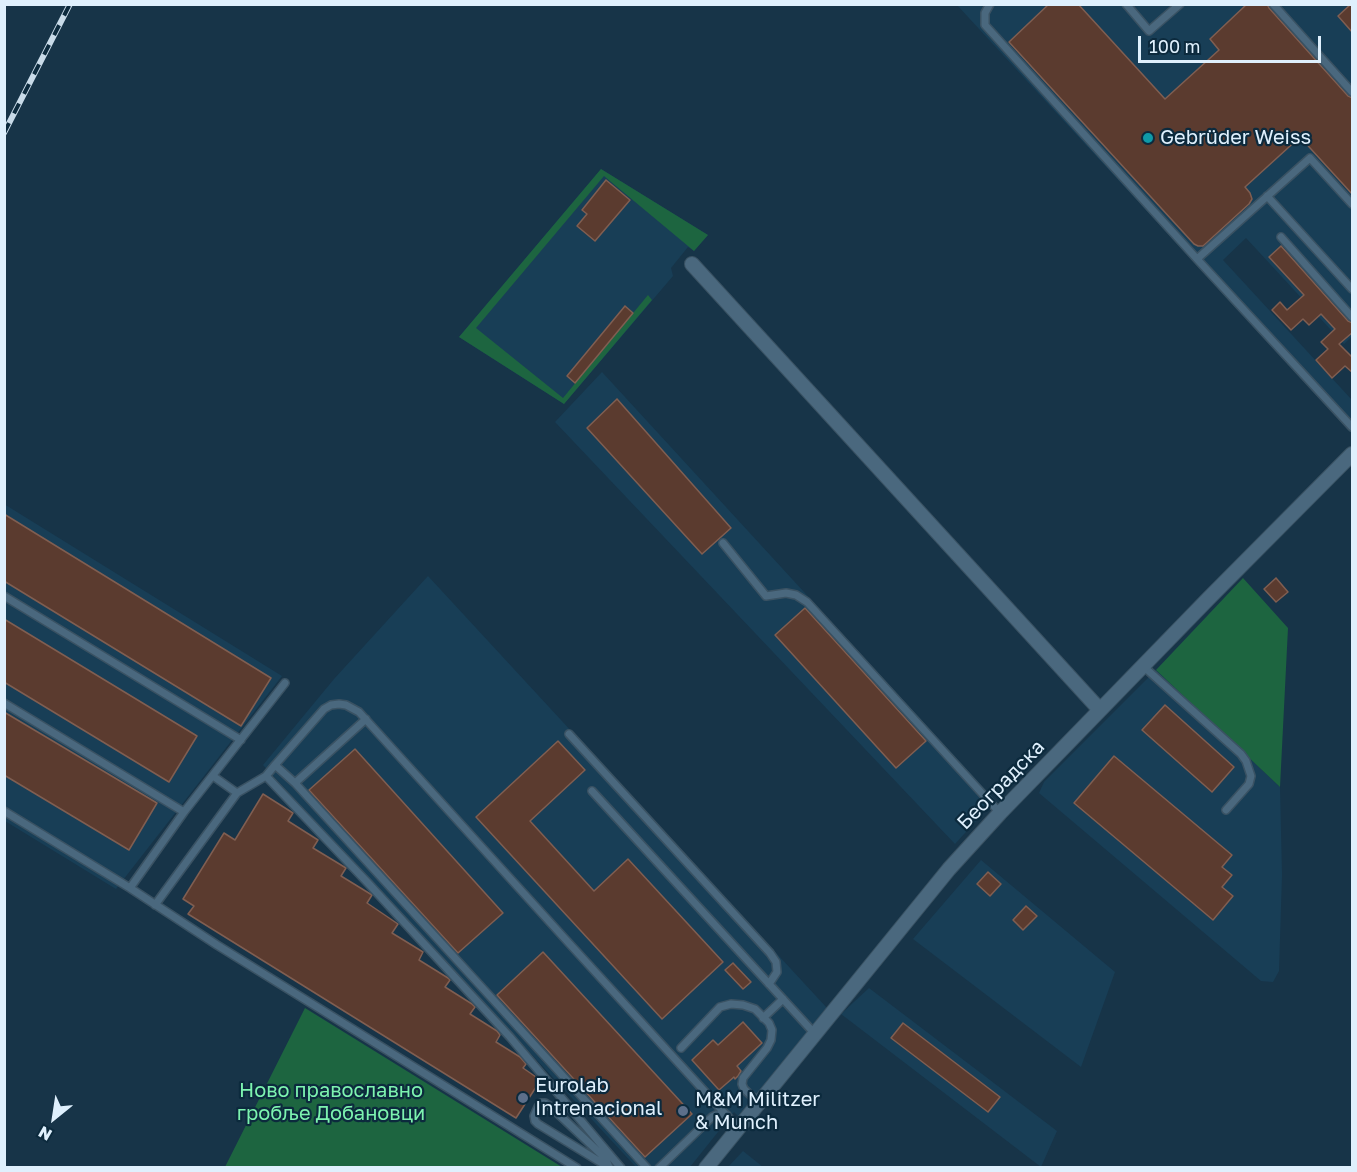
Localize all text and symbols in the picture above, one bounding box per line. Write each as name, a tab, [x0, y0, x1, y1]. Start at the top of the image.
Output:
scale bar	[1141, 24, 1324, 62]
text: 100 m	[1149, 35, 1200, 57]
place label: Gebrüder Weiss	[1160, 126, 1311, 150]
marker: Gebrüder Weiss	[1141, 131, 1155, 145]
street label: Београдска	[952, 735, 1050, 835]
place label: Eurolab Intrenacional	[535, 1074, 662, 1121]
park label: Ново православно гробље Добановци	[237, 1079, 425, 1126]
north arrow	[24, 1088, 84, 1148]
place label: M&M Militzer & Munch	[695, 1088, 820, 1135]
marker: Eurolab Intrenacional	[516, 1091, 530, 1105]
marker: M&M Militzer & Munch	[676, 1104, 690, 1118]
text: N	[35, 1122, 55, 1145]

